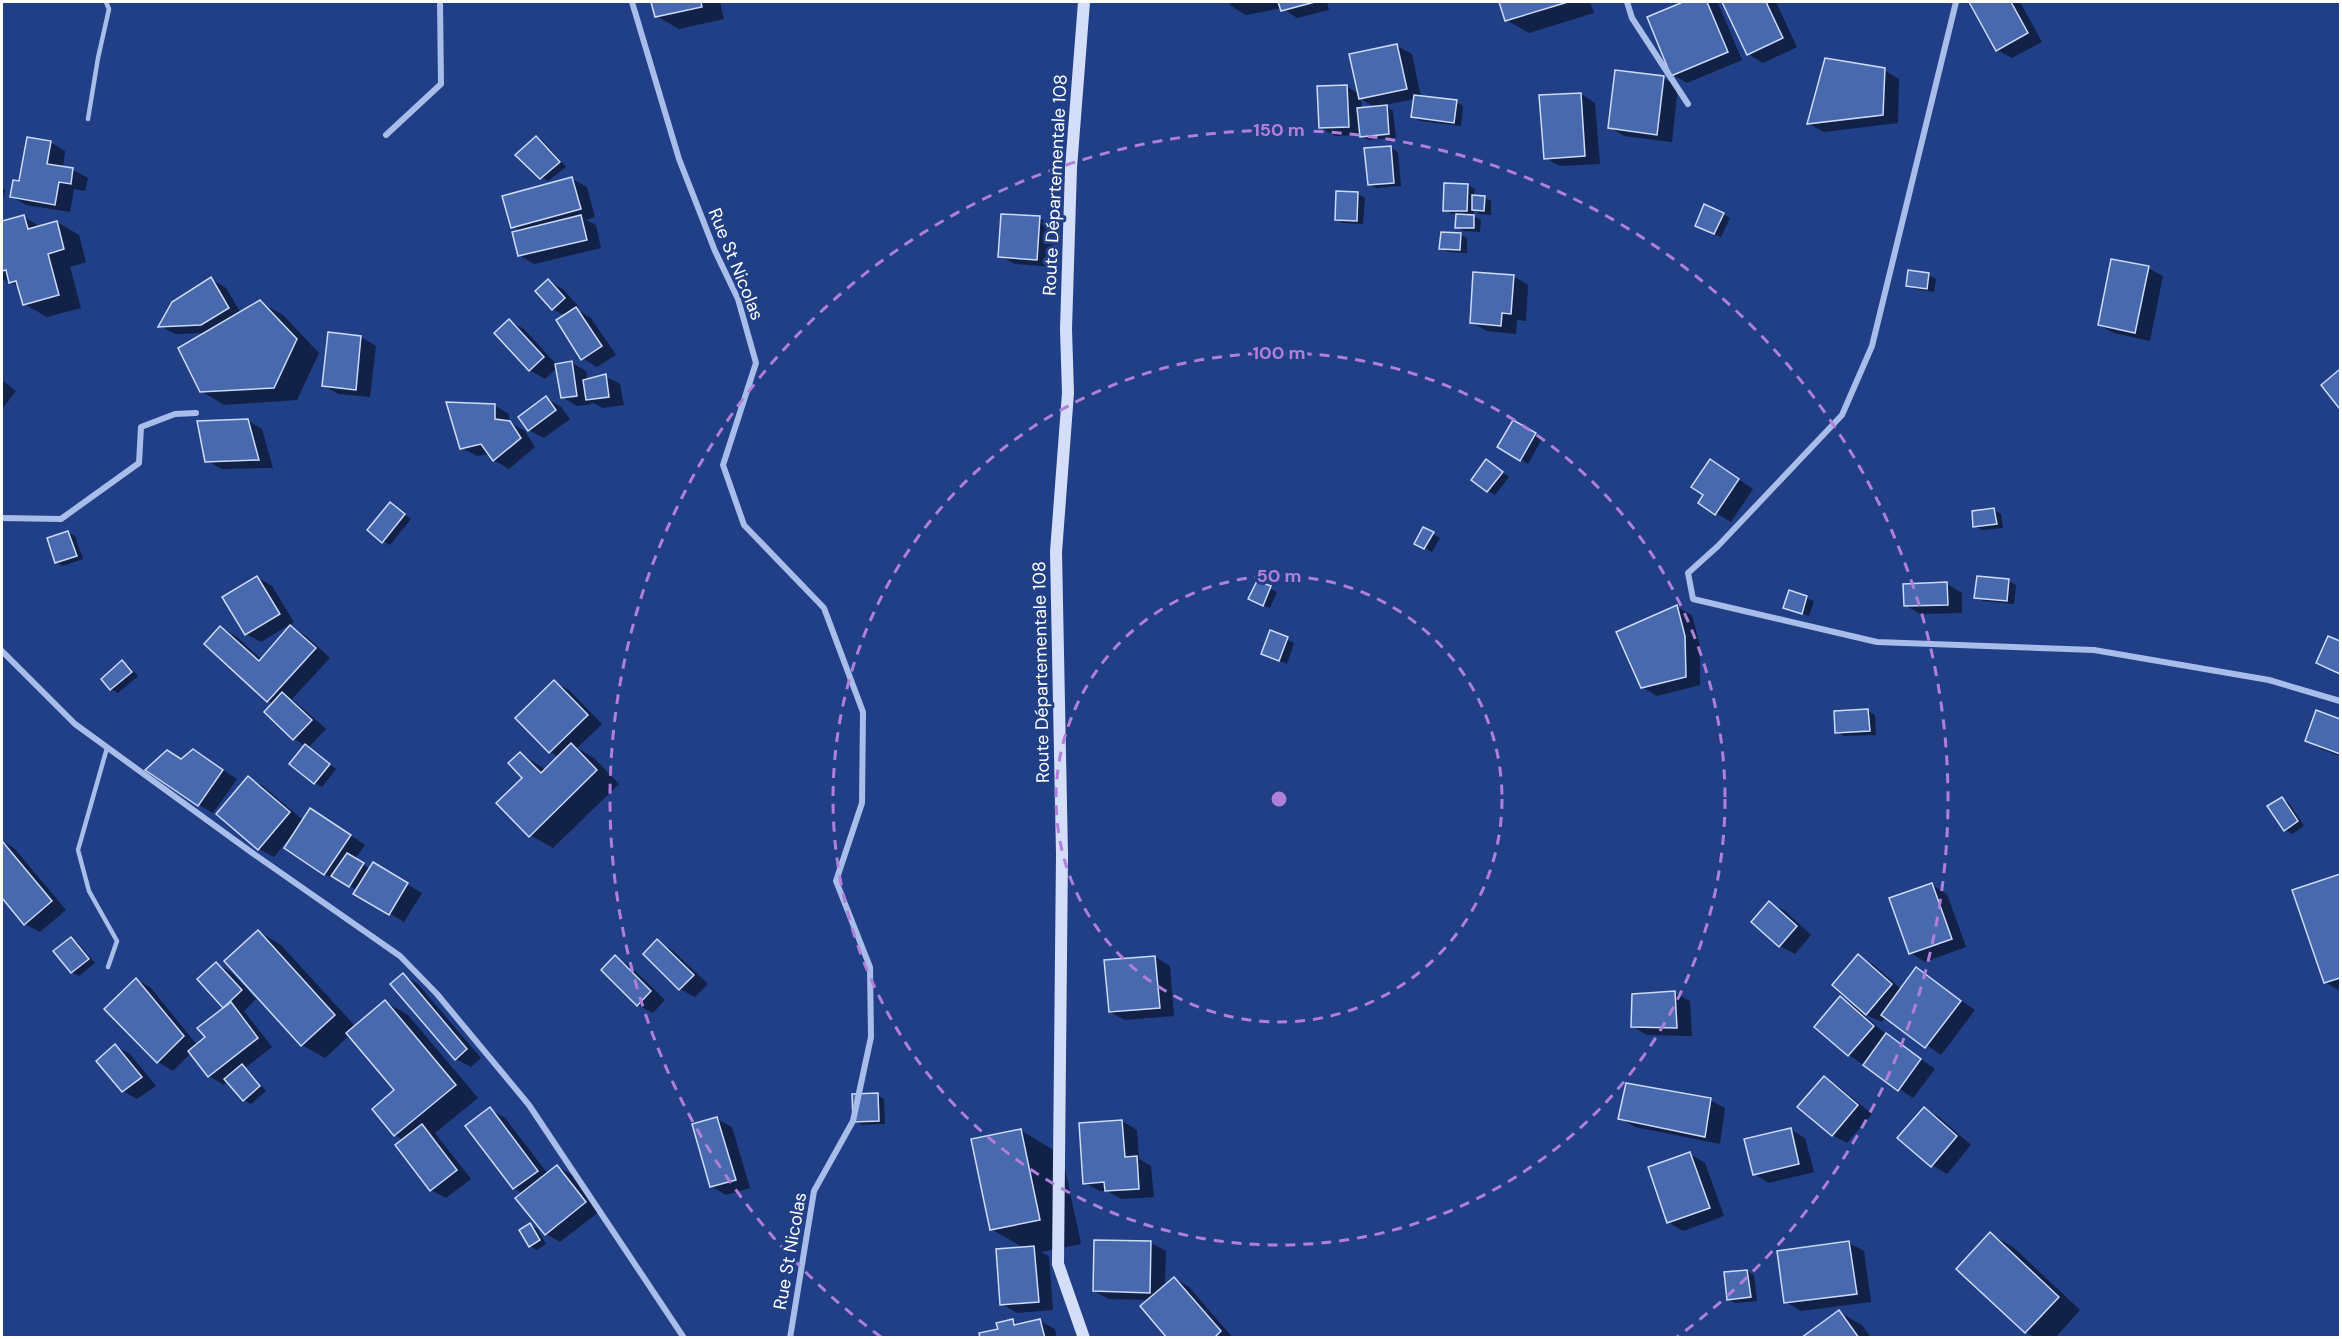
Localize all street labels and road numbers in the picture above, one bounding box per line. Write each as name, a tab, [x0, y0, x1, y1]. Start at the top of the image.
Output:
street label: Route Départementale 108	[1037, 74, 1073, 296]
street label: Rue St Nicolas	[703, 204, 769, 324]
street label: Route Départementale 108	[1027, 561, 1055, 783]
street label: Rue St Nicolas	[768, 1190, 812, 1312]

